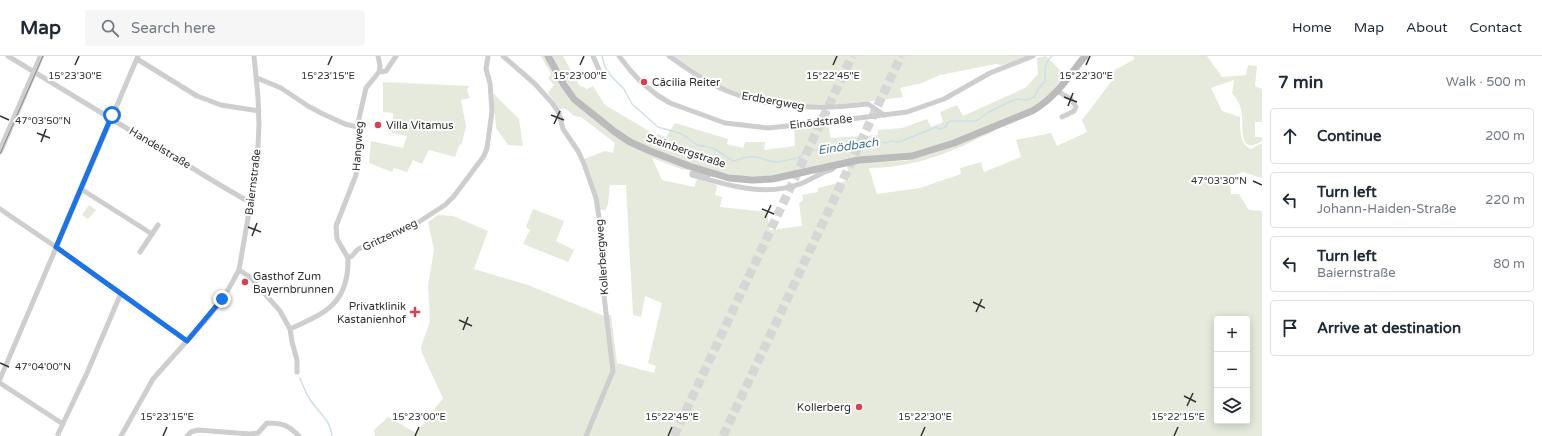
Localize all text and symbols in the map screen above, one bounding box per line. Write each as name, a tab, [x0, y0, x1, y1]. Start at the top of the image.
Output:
search box	[85, 10, 365, 46]
text: Map	[20, 17, 61, 39]
icon: search	[99, 17, 121, 39]
text: Search here	[131, 19, 215, 37]
text: Home	[1292, 19, 1332, 36]
text: Map	[1354, 19, 1384, 36]
text: About	[1406, 19, 1448, 36]
text: Contact	[1470, 19, 1522, 36]
text: 15°23'30"E	[48, 70, 102, 82]
text: 15°23'15"E	[301, 70, 355, 82]
text: 15°23'00"E	[553, 70, 607, 82]
text: 15°22'45"E	[806, 70, 860, 82]
text: 15°22'30"E	[1059, 70, 1113, 82]
text: 7 min	[1278, 72, 1323, 93]
text: Walk · 500 m	[1446, 74, 1526, 90]
place label: Cäcilia Reiter	[652, 76, 721, 89]
marker: Cäcilia Reiter	[639, 77, 649, 87]
street label: Erdbergweg	[740, 89, 806, 113]
route start	[103, 106, 121, 124]
street label: Einödstraße	[789, 112, 853, 132]
text: 47°03'50"N	[15, 115, 71, 127]
place label: Villa Vitamus	[386, 119, 453, 132]
marker: Villa Vitamus	[373, 120, 383, 130]
street label: Hangweg	[350, 121, 366, 171]
street label: Handelstraße	[127, 124, 193, 172]
icon: ahead	[1279, 125, 1301, 147]
text: Continue	[1317, 127, 1381, 145]
text: 200 m	[1485, 128, 1525, 144]
street label: Steinbergstraße	[645, 131, 727, 171]
water label: Einödbach	[817, 135, 880, 157]
street label: Baiernstraße	[243, 148, 263, 216]
text: 47°03'30"N	[1191, 175, 1247, 187]
text: Turn left	[1317, 183, 1377, 201]
icon: left	[1279, 189, 1301, 211]
text: 220 m	[1485, 192, 1525, 208]
text: Johann-Haiden-Straße	[1317, 201, 1456, 217]
street label: Gritzenweg	[360, 216, 420, 254]
street label: Kollerbergweg	[593, 219, 611, 295]
text: Turn left	[1317, 247, 1377, 265]
icon: left	[1279, 253, 1301, 275]
text: 80 m	[1493, 256, 1525, 272]
text: Baiernstraße	[1317, 265, 1396, 281]
place label: Gasthof Zum Bayernbrunnen	[253, 270, 334, 296]
marker: Gasthof Zum Bayernbrunnen	[240, 277, 250, 287]
route end	[213, 290, 231, 308]
place label: Privatklinik Kastanienhof	[337, 300, 407, 326]
marker: Privatklinik Kastanienhof	[409, 306, 421, 318]
map controls	[1214, 316, 1250, 424]
button: +	[1214, 316, 1250, 352]
icon: arrive	[1279, 317, 1301, 339]
text: Arrive at destination	[1317, 319, 1461, 337]
button: −	[1214, 352, 1250, 388]
text: 47°04'00"N	[15, 361, 71, 373]
button: layers	[1214, 388, 1250, 424]
place label: Kollerberg	[797, 401, 851, 414]
marker: Kollerberg	[854, 402, 864, 412]
text: 15°23'15"E	[140, 411, 194, 423]
text: 15°23'00"E	[392, 411, 446, 423]
text: 15°22'45"E	[645, 411, 699, 423]
text: 15°22'30"E	[898, 411, 952, 423]
text: 15°22'15"E	[1151, 411, 1205, 423]

